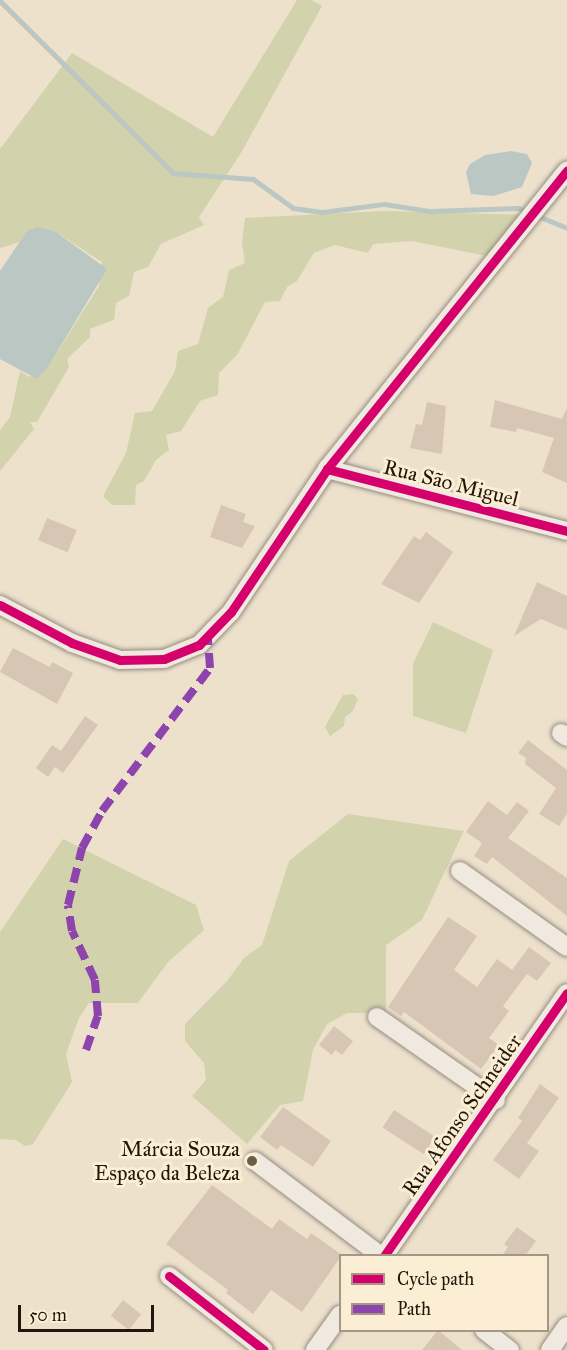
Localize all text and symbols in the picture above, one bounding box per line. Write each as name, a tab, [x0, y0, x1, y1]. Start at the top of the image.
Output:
street label: Rua São Miguel	[381, 454, 521, 512]
street label: Rua Afonso Schneider	[397, 1030, 527, 1200]
place label: Márcia Souza Espaço da Beleza	[94, 1136, 240, 1186]
marker: Márcia Souza Espaço da Beleza	[245, 1154, 259, 1168]
legend	[339, 1254, 549, 1332]
text: Cycle path	[397, 1268, 474, 1290]
scale bar	[21, 1293, 158, 1331]
text: Path	[397, 1298, 431, 1320]
text: 50 m	[29, 1304, 67, 1326]

